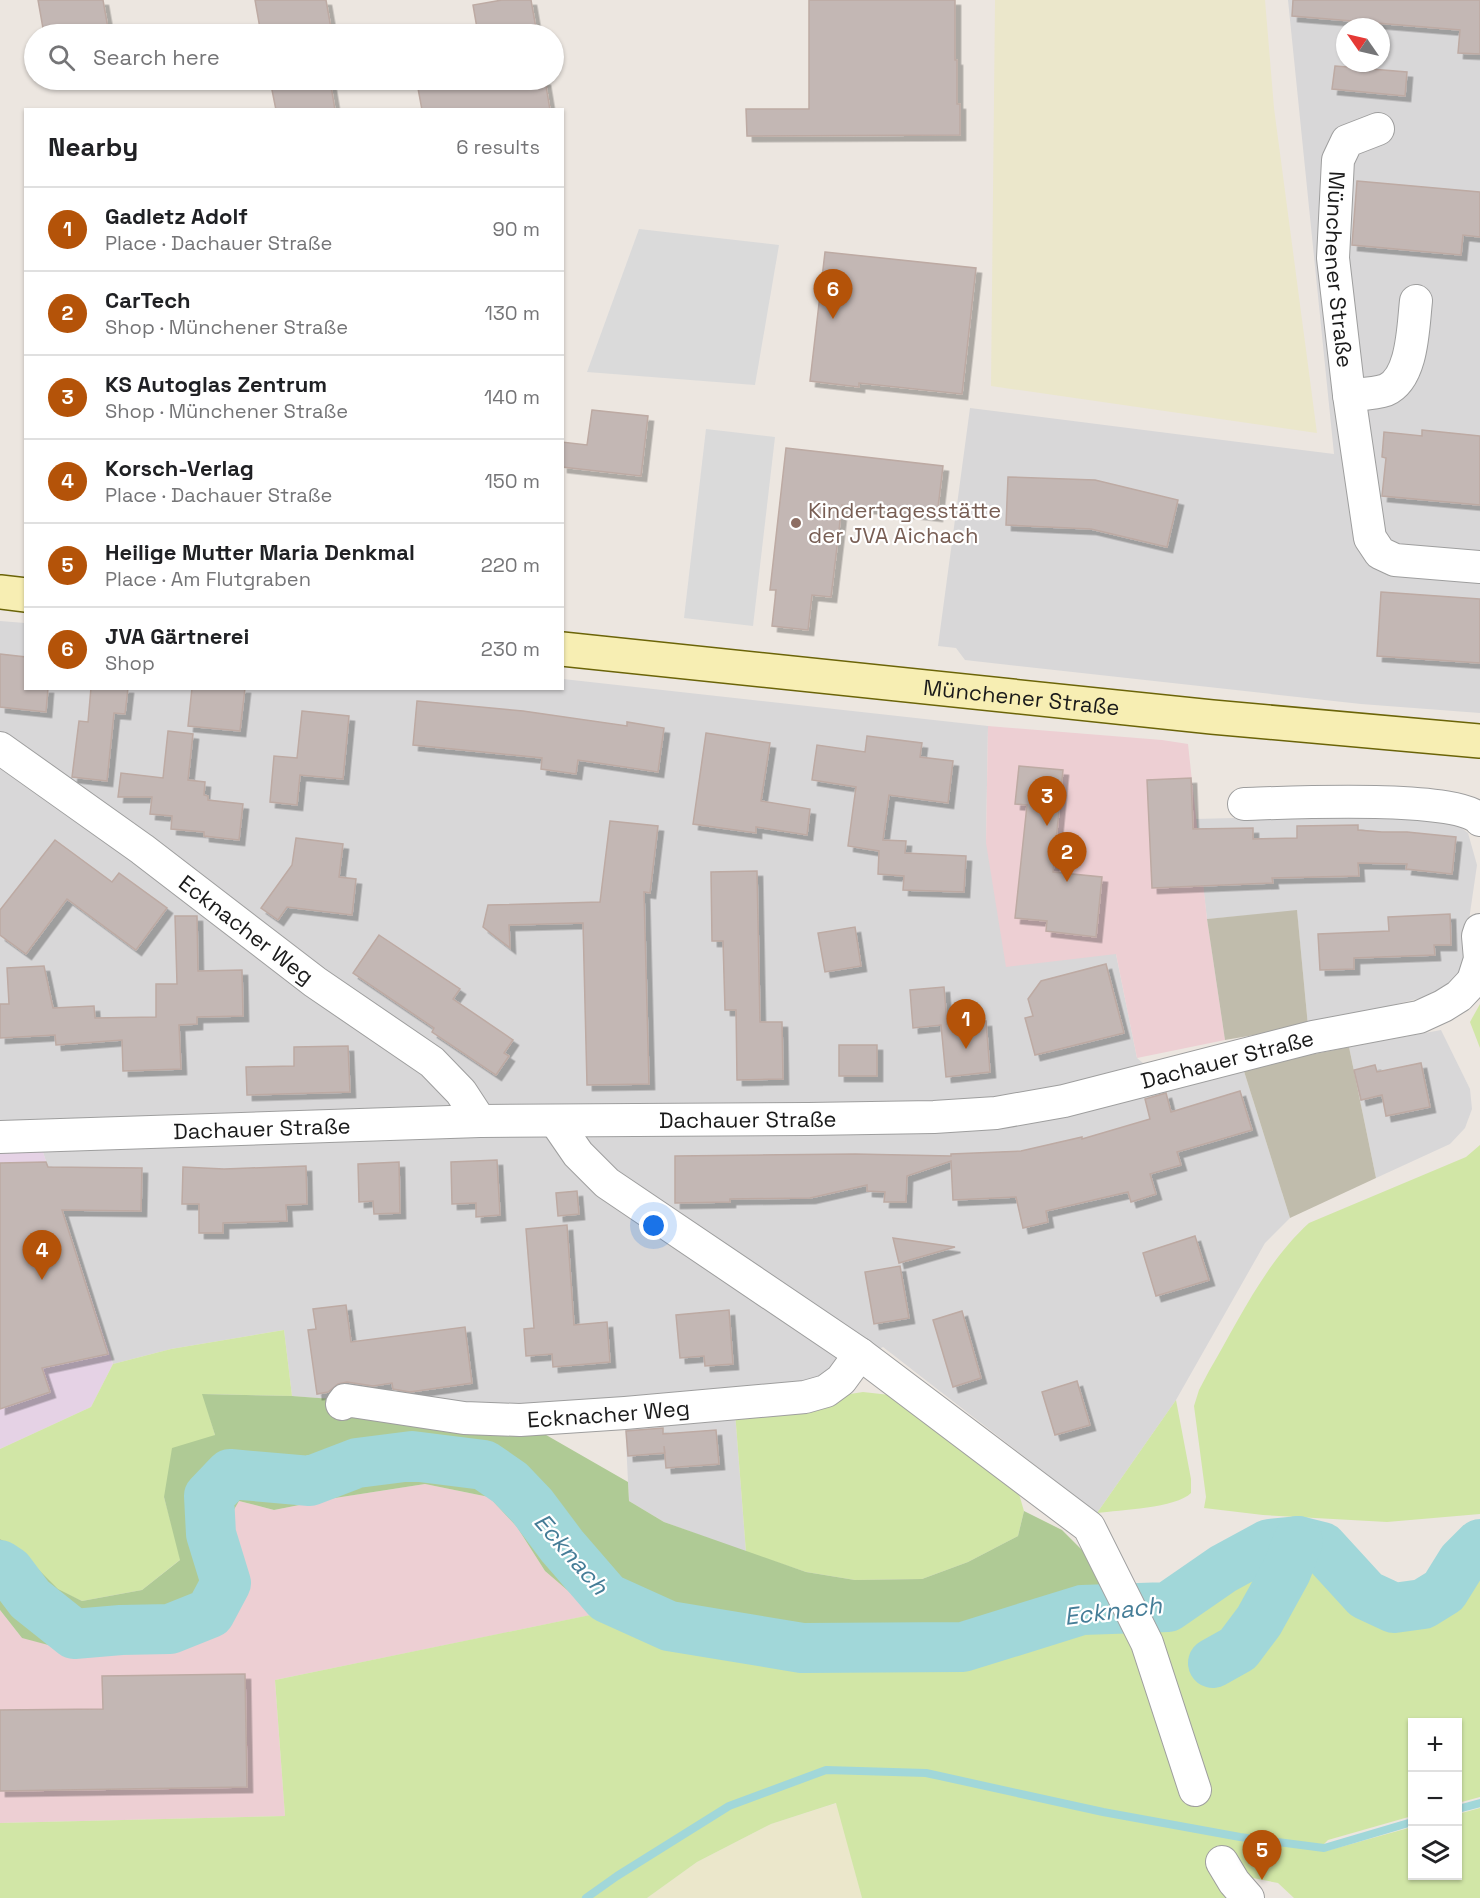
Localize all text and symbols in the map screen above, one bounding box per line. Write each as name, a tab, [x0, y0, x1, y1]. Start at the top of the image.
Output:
north arrow	[1336, 18, 1390, 72]
search box	[24, 24, 564, 90]
icon: search	[45, 41, 78, 74]
text: Search here	[93, 43, 220, 71]
text: Nearby	[48, 130, 138, 164]
text: 6 results	[456, 134, 540, 160]
street label: Münchener Straße	[1319, 170, 1360, 369]
text: Gadletz Adolf	[105, 202, 248, 230]
text: 1	[63, 216, 72, 242]
text: 90 m	[493, 216, 540, 242]
text: Place · Dachauer Straße	[105, 230, 332, 256]
pin: 6	[814, 270, 852, 319]
text: CarTech	[105, 286, 191, 314]
text: 2	[62, 300, 73, 326]
text: 130 m	[484, 300, 540, 326]
text: Shop · Münchener Straße	[105, 314, 348, 340]
text: KS Autoglas Zentrum	[105, 370, 327, 398]
text: 3	[61, 384, 74, 410]
text: 140 m	[484, 384, 540, 410]
text: Shop · Münchener Straße	[105, 398, 348, 424]
text: Korsch-Verlag	[105, 454, 254, 482]
text: 4	[61, 468, 74, 494]
text: 150 m	[485, 468, 540, 494]
text: Place · Dachauer Straße	[105, 482, 332, 508]
place label: Kindertagesstätte der JVA Aichach	[808, 496, 1001, 549]
marker: Kindertagesstätte der JVA Aichach	[789, 516, 803, 530]
text: Heilige Mutter Maria Denkmal	[105, 538, 415, 566]
text: 5	[62, 552, 74, 578]
text: 220 m	[481, 552, 540, 578]
text: Place · Am Flutgraben	[105, 566, 311, 592]
text: JVA Gärtnerei	[105, 622, 249, 650]
text: 6	[61, 636, 74, 662]
text: 230 m	[481, 636, 540, 662]
text: Shop	[105, 650, 155, 676]
street label: Münchener Straße	[922, 673, 1121, 721]
pin: 3	[1028, 776, 1066, 826]
pin: 2	[1048, 832, 1086, 882]
street label: Ecknacher Weg	[173, 869, 320, 990]
pin: 1	[946, 1000, 986, 1049]
street label: Dachauer Straße	[1138, 1023, 1317, 1095]
street label: Dachauer Straße	[659, 1105, 837, 1134]
street label: Dachauer Straße	[173, 1111, 351, 1145]
your location	[639, 1211, 668, 1240]
pin: 4	[22, 1230, 62, 1280]
street label: Ecknacher Weg	[526, 1393, 691, 1433]
water label: Ecknach	[528, 1507, 616, 1602]
water label: Ecknach	[1062, 1589, 1165, 1632]
map controls	[1408, 1718, 1462, 1880]
button: +	[1408, 1718, 1462, 1772]
button: −	[1408, 1772, 1462, 1826]
button: layers	[1408, 1826, 1462, 1880]
pin: 5	[1242, 1830, 1282, 1880]

